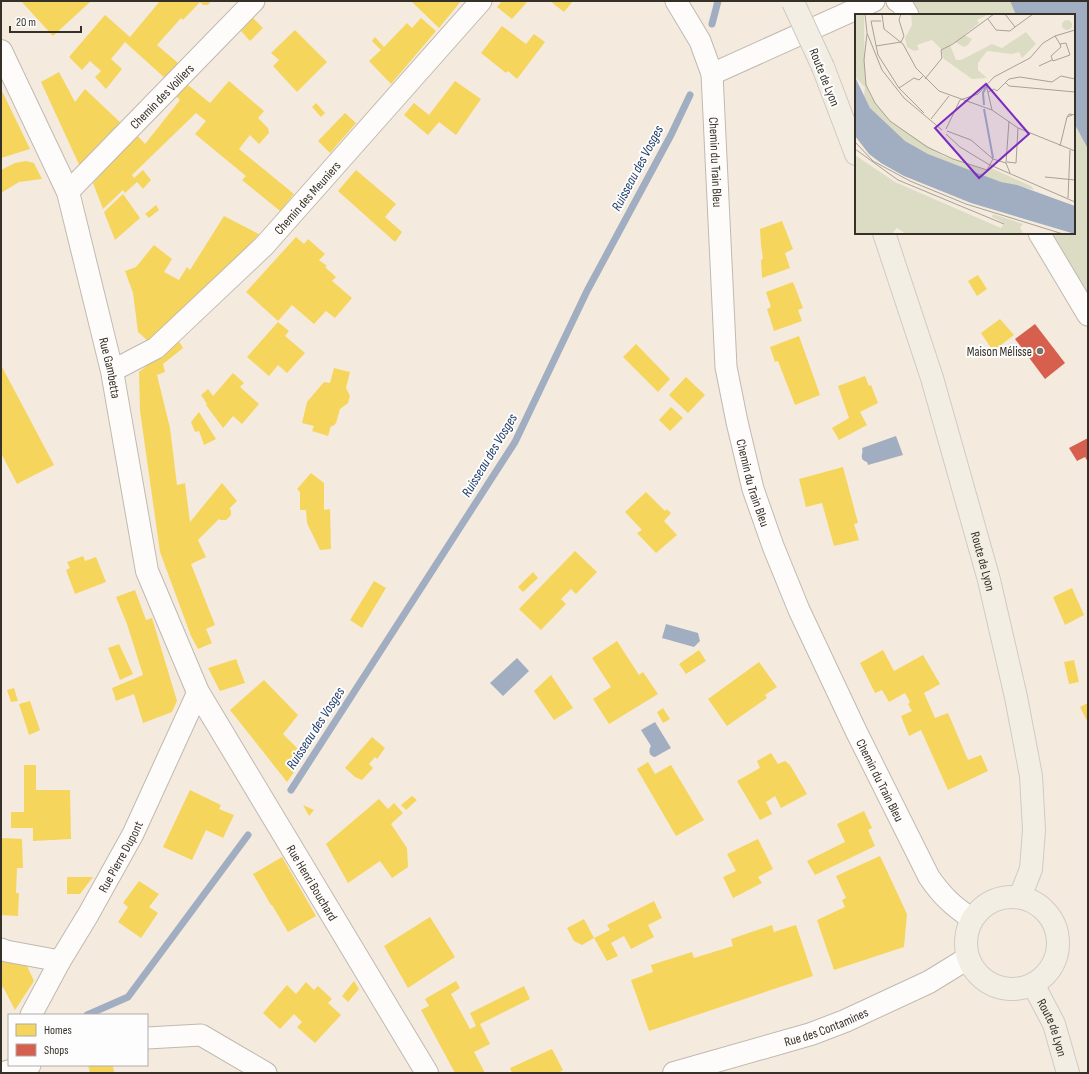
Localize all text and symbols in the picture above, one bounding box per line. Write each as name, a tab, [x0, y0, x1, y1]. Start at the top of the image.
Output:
scale bar	[10, 8, 81, 34]
inset map	[855, 14, 1075, 234]
text: 20 m	[16, 15, 36, 30]
street label: Route de Lyon	[805, 46, 843, 109]
street label: Chemin des Voiliers	[127, 60, 198, 133]
street label: Chemin du Train Bleu	[705, 117, 725, 208]
water label: Ruisseau des Vosges	[608, 123, 667, 214]
street label: Chemin des Meuniers	[271, 158, 345, 238]
street label: Rue Gambetta	[95, 336, 124, 400]
place label: Maison Mélisse	[967, 344, 1032, 360]
marker: Maison Mélisse	[1035, 346, 1045, 356]
water label: Ruisseau des Vosges	[458, 410, 521, 500]
street label: Chemin du Train Bleu	[732, 438, 773, 529]
street label: Route de Lyon	[967, 530, 998, 593]
water label: Ruisseau des Vosges	[283, 684, 348, 772]
street label: Chemin du Train Bleu	[852, 736, 907, 824]
street label: Rue Pierre Dupont	[95, 819, 147, 895]
street label: Rue Henri Bouchard	[283, 842, 341, 924]
street label: Route de Lyon	[1033, 996, 1070, 1059]
street label: Rue des Contamines	[782, 1004, 871, 1050]
legend	[8, 1014, 148, 1066]
text: Homes	[44, 1023, 72, 1038]
text: Shops	[44, 1043, 69, 1058]

